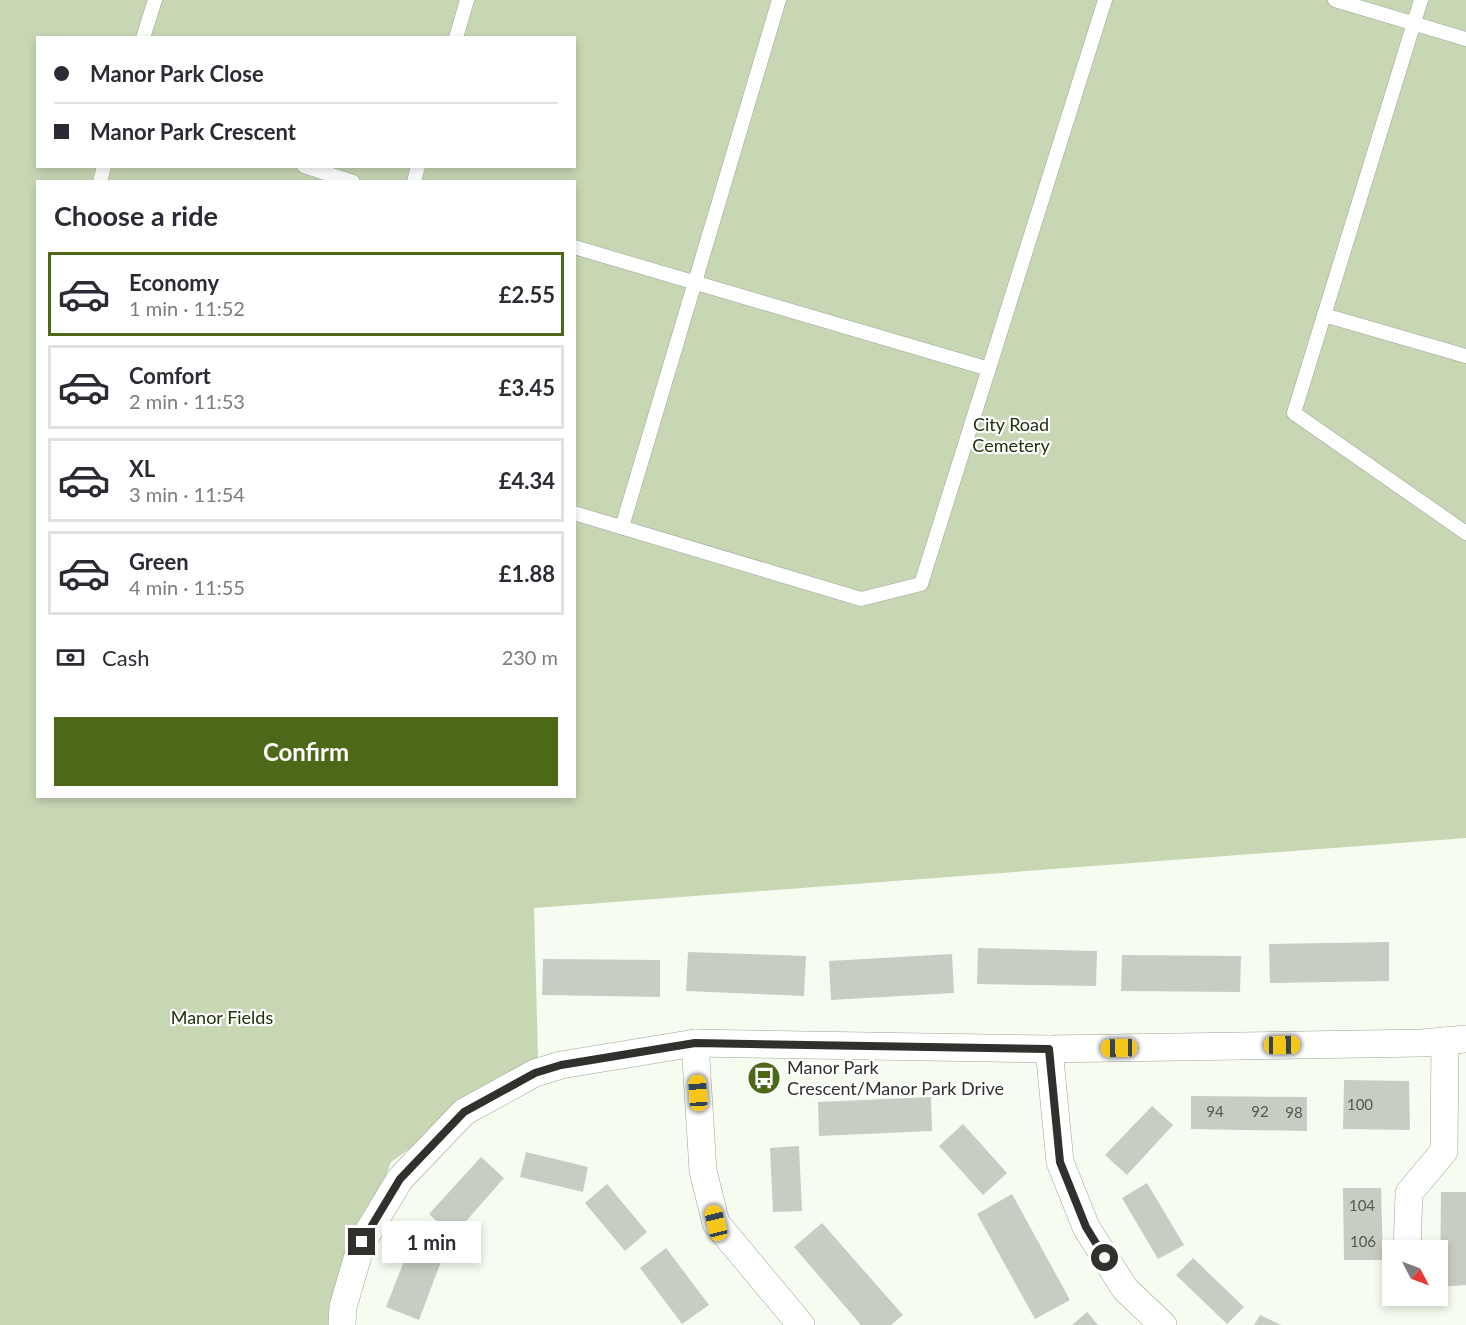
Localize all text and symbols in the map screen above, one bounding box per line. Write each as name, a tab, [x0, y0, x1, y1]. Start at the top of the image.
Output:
text: Manor Park Close	[90, 60, 264, 87]
text: Manor Park Crescent	[90, 118, 296, 145]
text: Choose a ride	[54, 199, 218, 232]
icon: car	[57, 267, 111, 321]
text: Economy	[129, 269, 219, 296]
text: £2.55	[499, 281, 555, 308]
text: 1 min · 11:52	[129, 296, 245, 320]
icon: car	[57, 360, 111, 414]
text: Comfort	[129, 362, 211, 389]
text: £3.45	[499, 374, 555, 401]
text: 2 min · 11:53	[129, 389, 245, 413]
park label: City Road Cemetery	[972, 413, 1050, 456]
icon: car	[57, 453, 111, 507]
text: XL	[129, 455, 155, 482]
text: £4.34	[499, 467, 555, 494]
text: 3 min · 11:54	[129, 482, 245, 506]
icon: car	[57, 546, 111, 600]
text: Green	[129, 548, 189, 575]
text: £1.88	[499, 560, 555, 587]
text: 4 min · 11:55	[129, 575, 245, 599]
icon: cash	[54, 641, 87, 674]
text: Cash	[102, 644, 149, 671]
text: 230 m	[502, 645, 558, 669]
button: Confirm	[54, 717, 558, 786]
park label: Manor Fields	[171, 1006, 273, 1028]
car	[1264, 1036, 1300, 1054]
car	[1101, 1039, 1137, 1057]
place label: Manor Park Crescent/Manor Park Drive	[787, 1056, 1004, 1099]
bus stop icon: Manor Park Crescent/Manor Park Drive	[746, 1060, 782, 1096]
car	[688, 1074, 708, 1112]
house number: 100	[1347, 1095, 1373, 1113]
house number: 94	[1206, 1102, 1224, 1120]
house number: 92	[1251, 1102, 1269, 1120]
house number: 98	[1285, 1103, 1303, 1121]
house number: 104	[1349, 1196, 1375, 1214]
car	[703, 1203, 729, 1243]
callout: 1 min	[383, 1221, 482, 1263]
route end	[348, 1228, 375, 1255]
text: 1 min	[407, 1230, 456, 1254]
house number: 106	[1350, 1232, 1376, 1250]
north arrow	[1382, 1240, 1448, 1306]
map controls	[1382, 1240, 1448, 1306]
route start	[1091, 1244, 1118, 1271]

